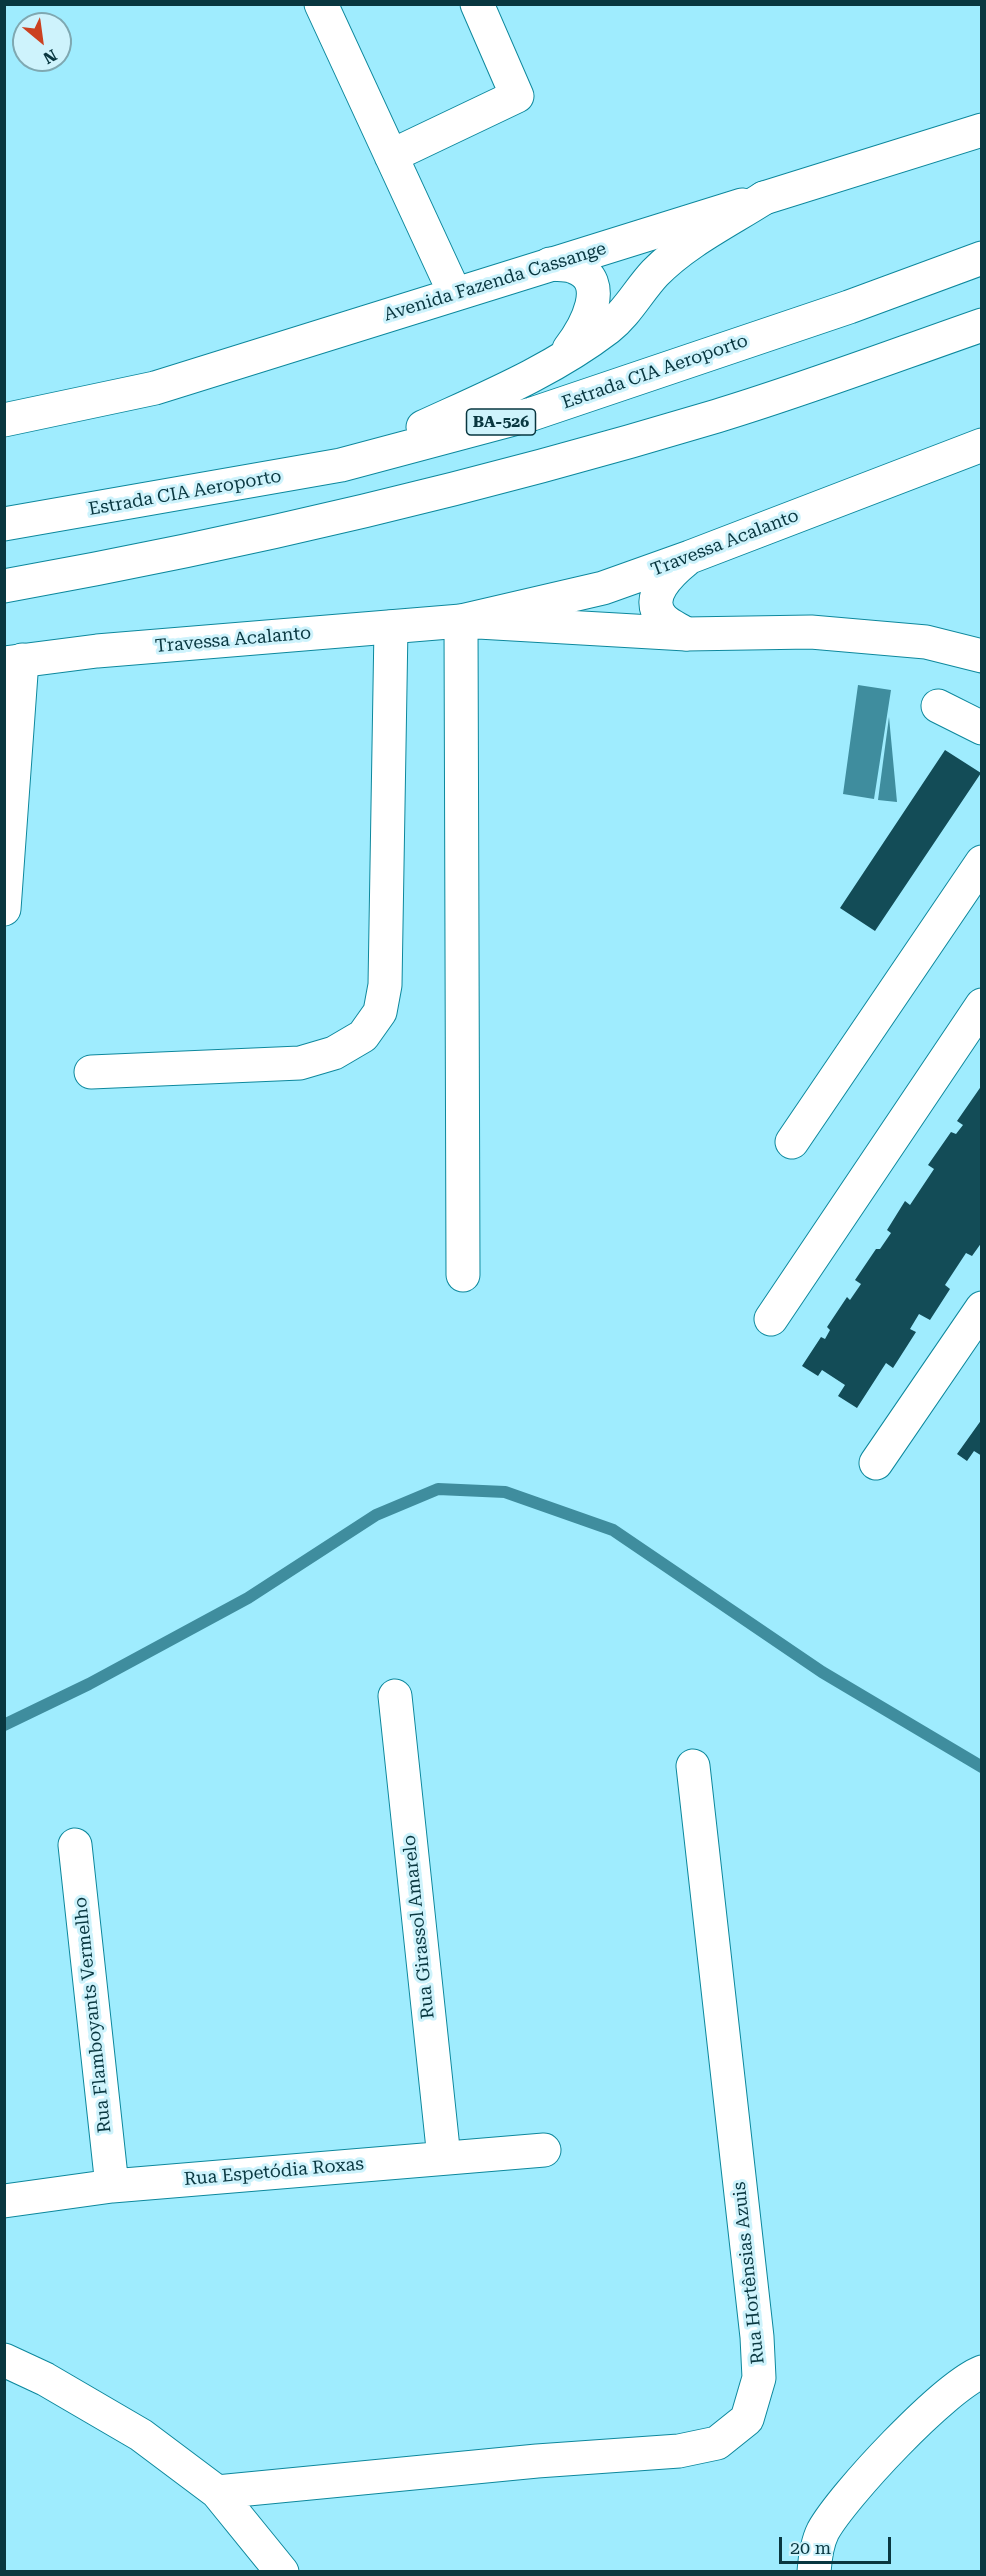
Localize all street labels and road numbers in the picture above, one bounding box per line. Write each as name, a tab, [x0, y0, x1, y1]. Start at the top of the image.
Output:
street label: Avenida Fazenda Cassange	[381, 238, 609, 326]
street label: Estrada CIA Aeroporto	[559, 330, 751, 414]
road number: BA-526	[466, 409, 536, 435]
street label: Estrada CIA Aeroporto	[87, 465, 283, 521]
street label: Travessa Acalanto	[648, 505, 802, 581]
street label: Travessa Acalanto	[154, 622, 312, 658]
street label: Rua Girassol Amarelo	[399, 1834, 439, 2020]
street label: Rua Flamboyants Vermelho	[70, 1896, 116, 2134]
street label: Rua Espetódia Roxas	[183, 2153, 365, 2191]
street label: Rua Hortênsias Azuis	[729, 2181, 769, 2365]

